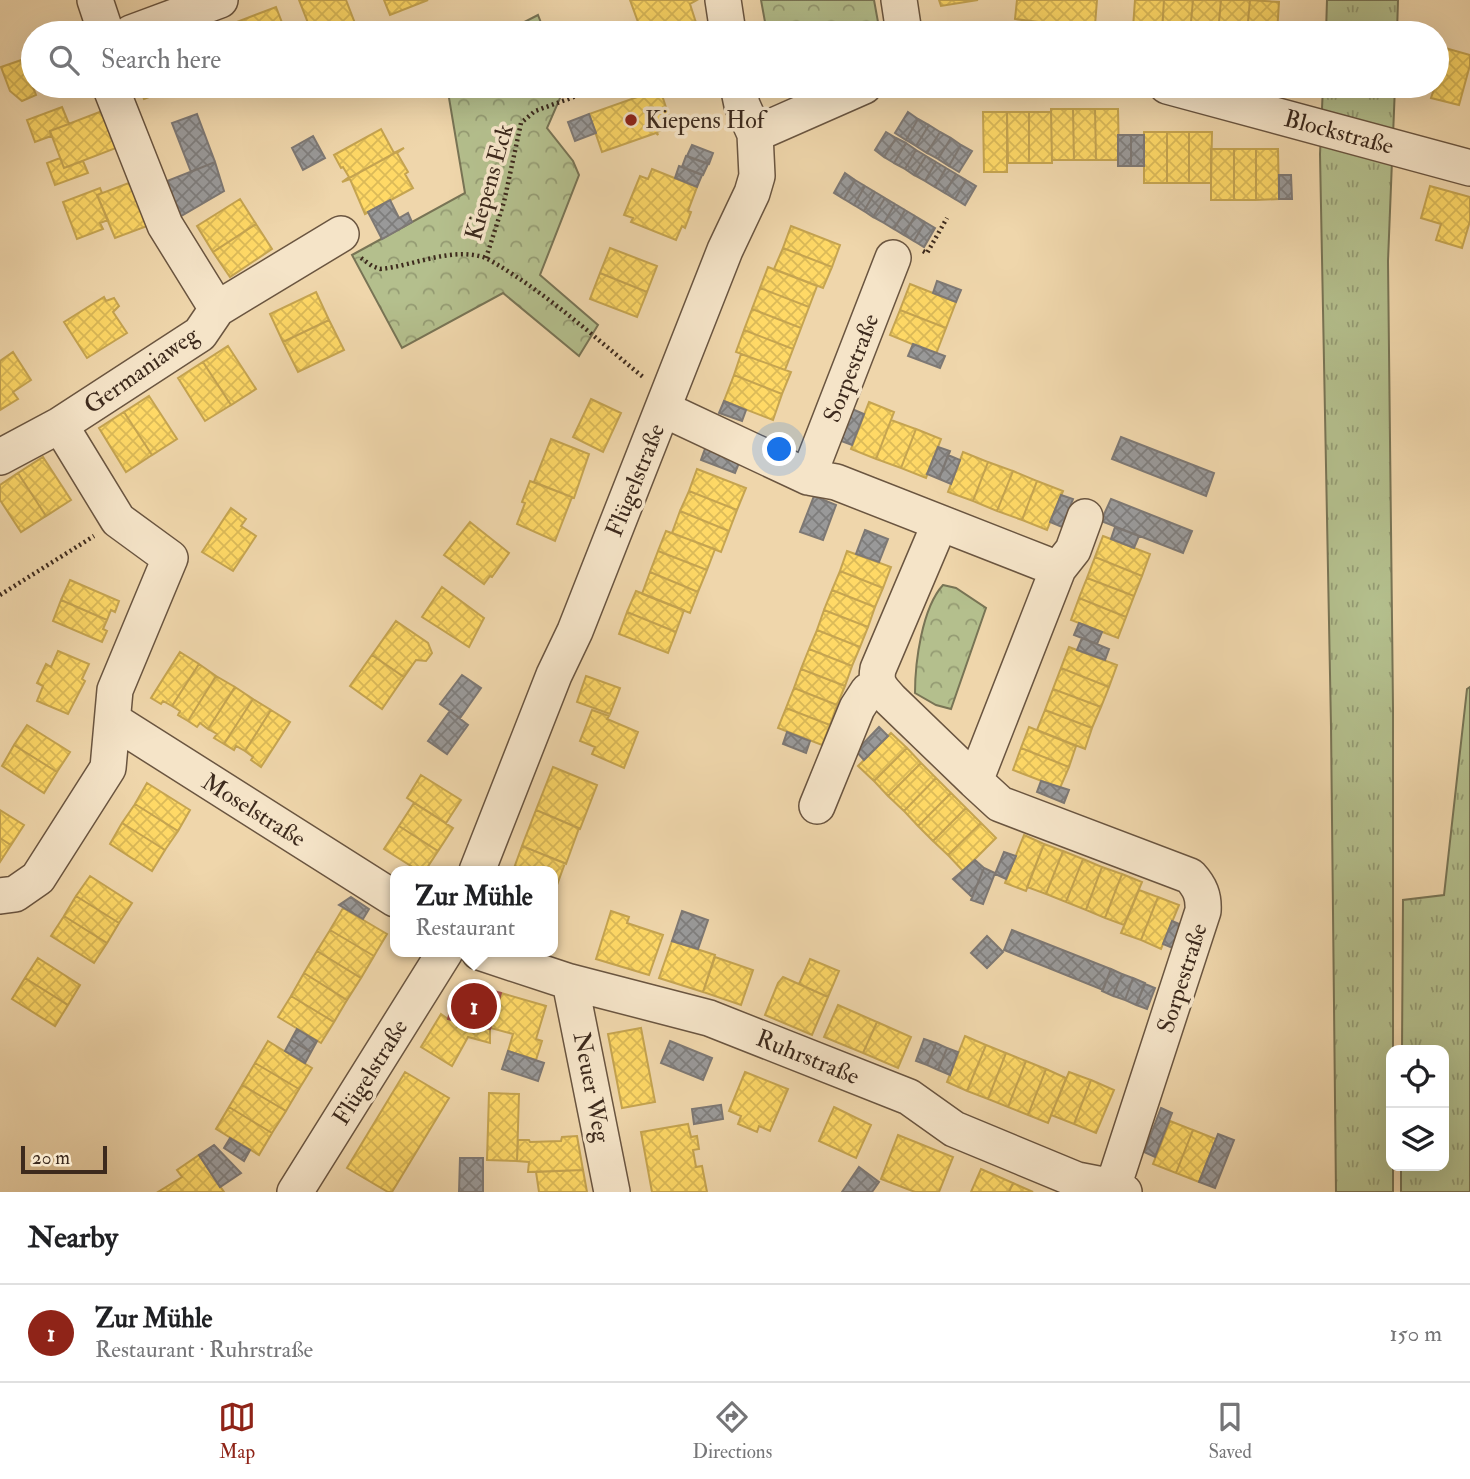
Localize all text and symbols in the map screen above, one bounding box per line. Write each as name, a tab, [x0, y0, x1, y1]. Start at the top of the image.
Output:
search box	[21, 21, 1449, 98]
icon: search	[45, 41, 83, 79]
text: Search here	[101, 44, 221, 76]
street label: Blockstraße	[1281, 103, 1397, 162]
place label: Kiepens Hof	[645, 105, 768, 136]
marker: Kiepens Hof	[623, 112, 639, 128]
street label: Kiepens Eck	[458, 120, 521, 244]
street label: Sorpestraße	[817, 309, 886, 427]
street label: Germaniaweg	[78, 319, 205, 421]
street label: Flügelstraße	[599, 419, 672, 541]
your location	[762, 432, 796, 466]
street label: Moselstraße	[196, 766, 311, 854]
popup	[390, 866, 558, 957]
text: Zur Mühle	[415, 881, 533, 913]
text: Restaurant	[415, 913, 515, 942]
street label: Sorpestraße	[1150, 919, 1215, 1037]
pin: 1	[451, 980, 497, 1032]
street label: Flügelstraße	[326, 1013, 415, 1131]
street label: Ruhrstraße	[752, 1023, 864, 1092]
street label: Neuer Weg	[566, 1029, 618, 1146]
map controls	[1386, 1045, 1449, 1171]
button: locate	[1386, 1045, 1449, 1108]
button: layers	[1386, 1108, 1449, 1171]
scale bar	[21, 1143, 107, 1175]
text: 20 m	[32, 1146, 70, 1170]
text: Nearby	[28, 1219, 118, 1256]
text: Zur Mühle	[95, 1303, 212, 1335]
text: 1	[47, 1319, 55, 1348]
text: 150 m	[1389, 1319, 1442, 1348]
text: Restaurant · Ruhrstraße	[95, 1335, 313, 1364]
tab: Map	[218, 1398, 256, 1464]
tab: Directions	[692, 1398, 772, 1464]
tab: Saved	[1208, 1398, 1252, 1464]

